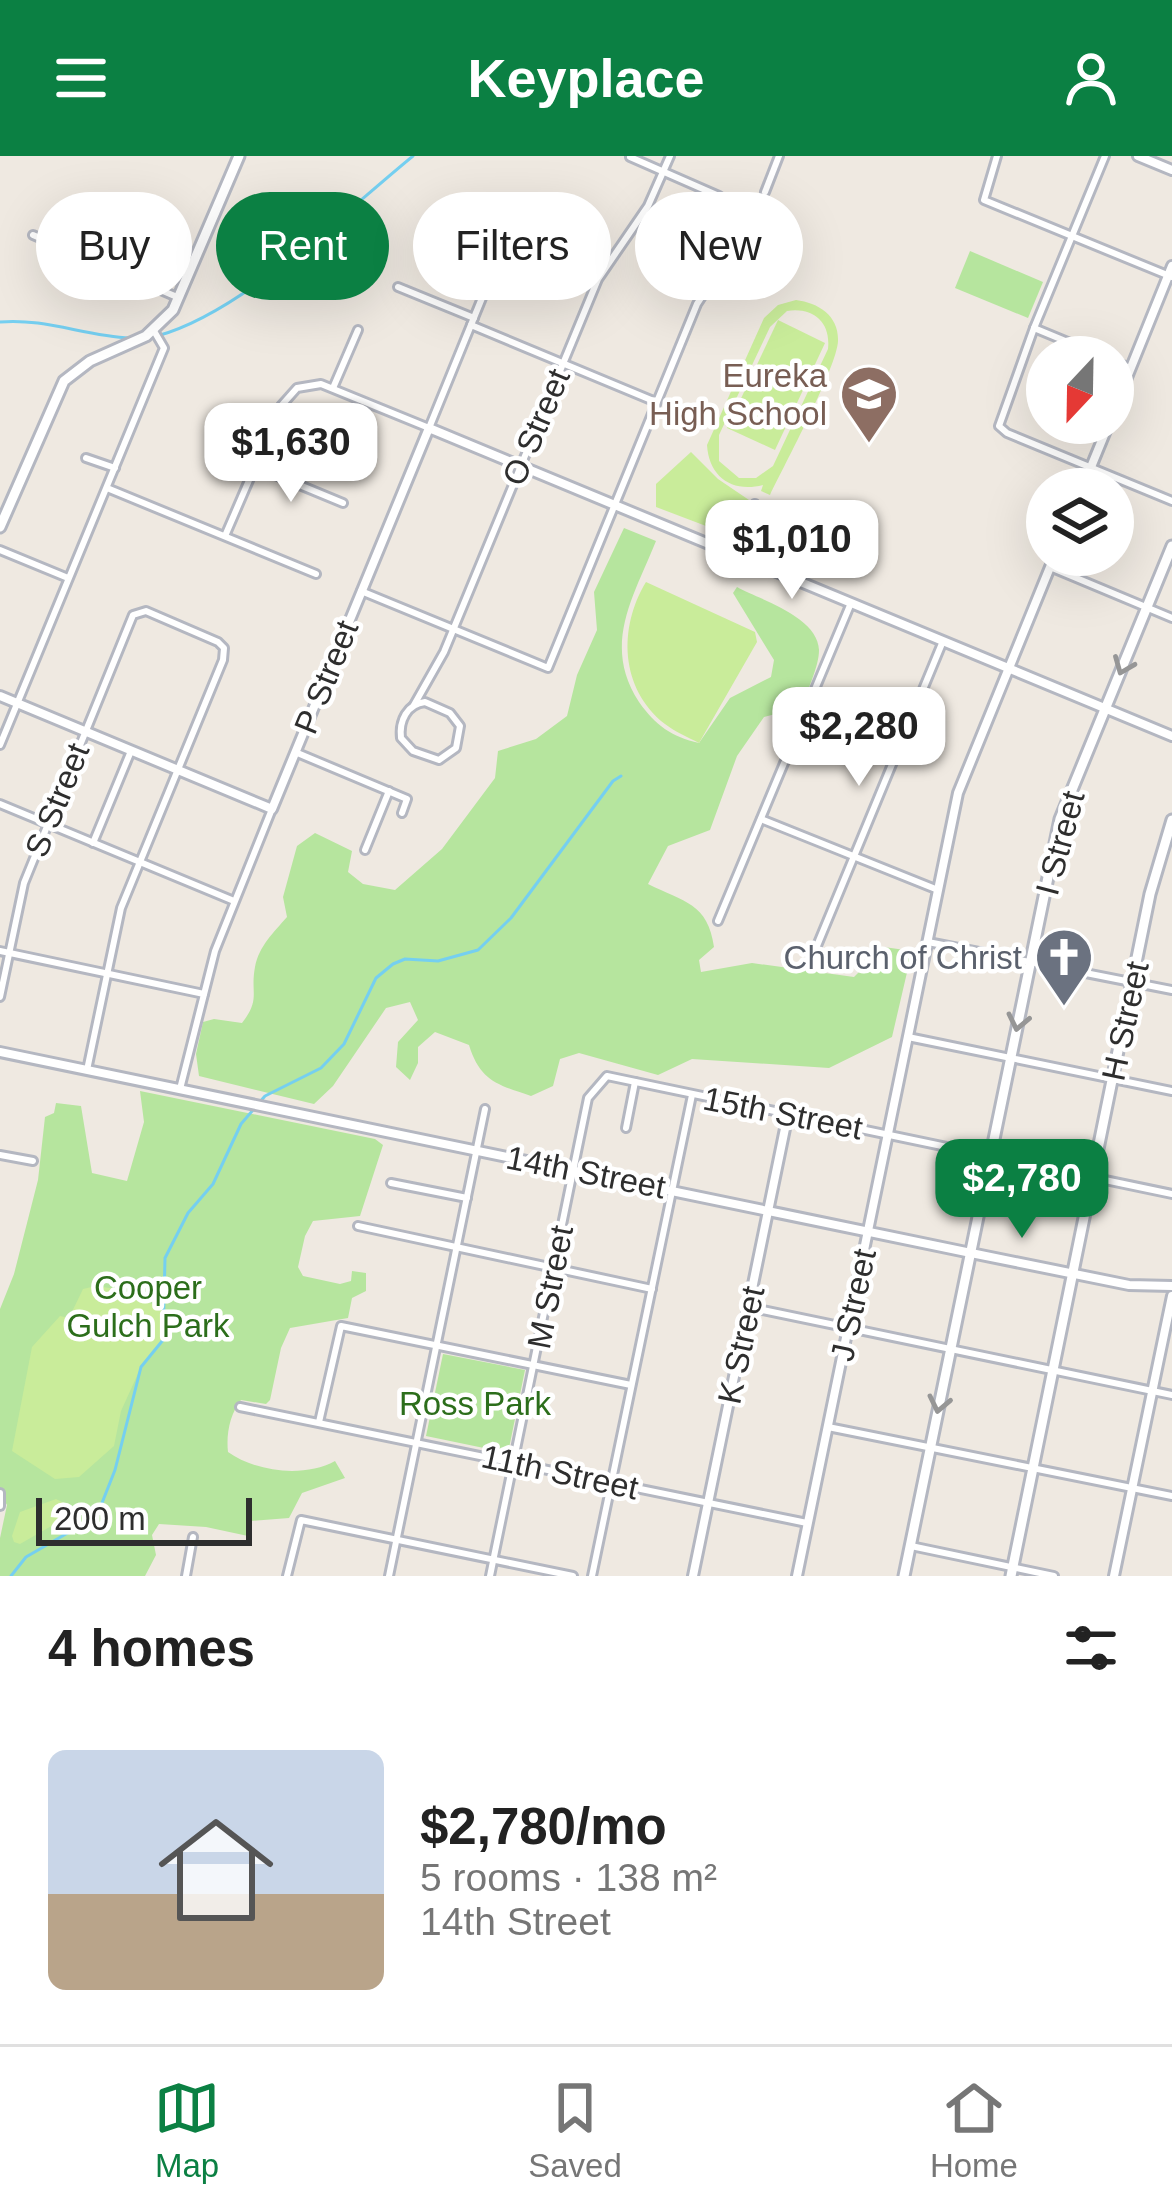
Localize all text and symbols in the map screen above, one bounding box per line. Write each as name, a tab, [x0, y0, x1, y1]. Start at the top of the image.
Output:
icon: menu	[48, 45, 114, 111]
icon: person	[1058, 45, 1124, 111]
text: Keyplace	[467, 48, 705, 108]
chip: Buy	[36, 192, 192, 300]
chip: Rent	[216, 192, 389, 300]
chip: Filters	[413, 192, 611, 300]
chip: New	[635, 192, 803, 300]
north arrow	[1026, 336, 1134, 444]
map controls	[1026, 336, 1134, 576]
place label: Eureka High School	[649, 357, 828, 432]
street label: O Street	[495, 363, 577, 491]
school or university icon: Eureka High School	[838, 363, 900, 445]
pin: $1,630	[193, 403, 389, 505]
text: $1,630	[231, 420, 351, 463]
button: layers	[1026, 468, 1134, 576]
pin: $1,010	[694, 500, 890, 602]
text: $1,010	[732, 517, 852, 560]
street label: P Street	[287, 615, 365, 739]
one-way arrow	[1113, 654, 1137, 675]
pin: $2,280	[761, 687, 957, 789]
text: $2,280	[799, 704, 919, 747]
street label: S Street	[18, 738, 96, 862]
street label: I Street	[1028, 787, 1092, 899]
church icon: Church of Christ	[1033, 926, 1095, 1008]
place label: Church of Christ	[784, 939, 1022, 976]
street label: H Street	[1094, 958, 1156, 1084]
one-way arrow	[1006, 1011, 1031, 1031]
street label: 15th Street	[700, 1079, 866, 1147]
street label: 14th Street	[503, 1138, 669, 1206]
pin: $2,780	[924, 1139, 1120, 1241]
text: $2,780	[962, 1156, 1082, 1199]
street label: M Street	[520, 1222, 580, 1352]
street label: J Street	[823, 1246, 883, 1364]
park label: Cooper Gulch Park	[66, 1269, 230, 1344]
street label: K Street	[711, 1283, 771, 1407]
park label: Ross Park	[399, 1385, 552, 1422]
one-way arrow	[928, 1394, 953, 1414]
street label: 11th Street	[478, 1437, 642, 1507]
scale bar	[36, 1492, 252, 1545]
text: 200 m	[54, 1500, 146, 1537]
icon: filters	[1058, 1615, 1124, 1681]
text: 4 homes	[48, 1620, 255, 1677]
icon: home	[144, 1798, 288, 1942]
text: $2,780/mo	[420, 1798, 667, 1855]
text: 5 rooms · 138 m²	[420, 1856, 717, 1899]
text: 14th Street	[420, 1900, 611, 1943]
tab: Map	[154, 2075, 220, 2185]
tab: Saved	[528, 2075, 622, 2185]
tab: Home	[930, 2075, 1018, 2185]

